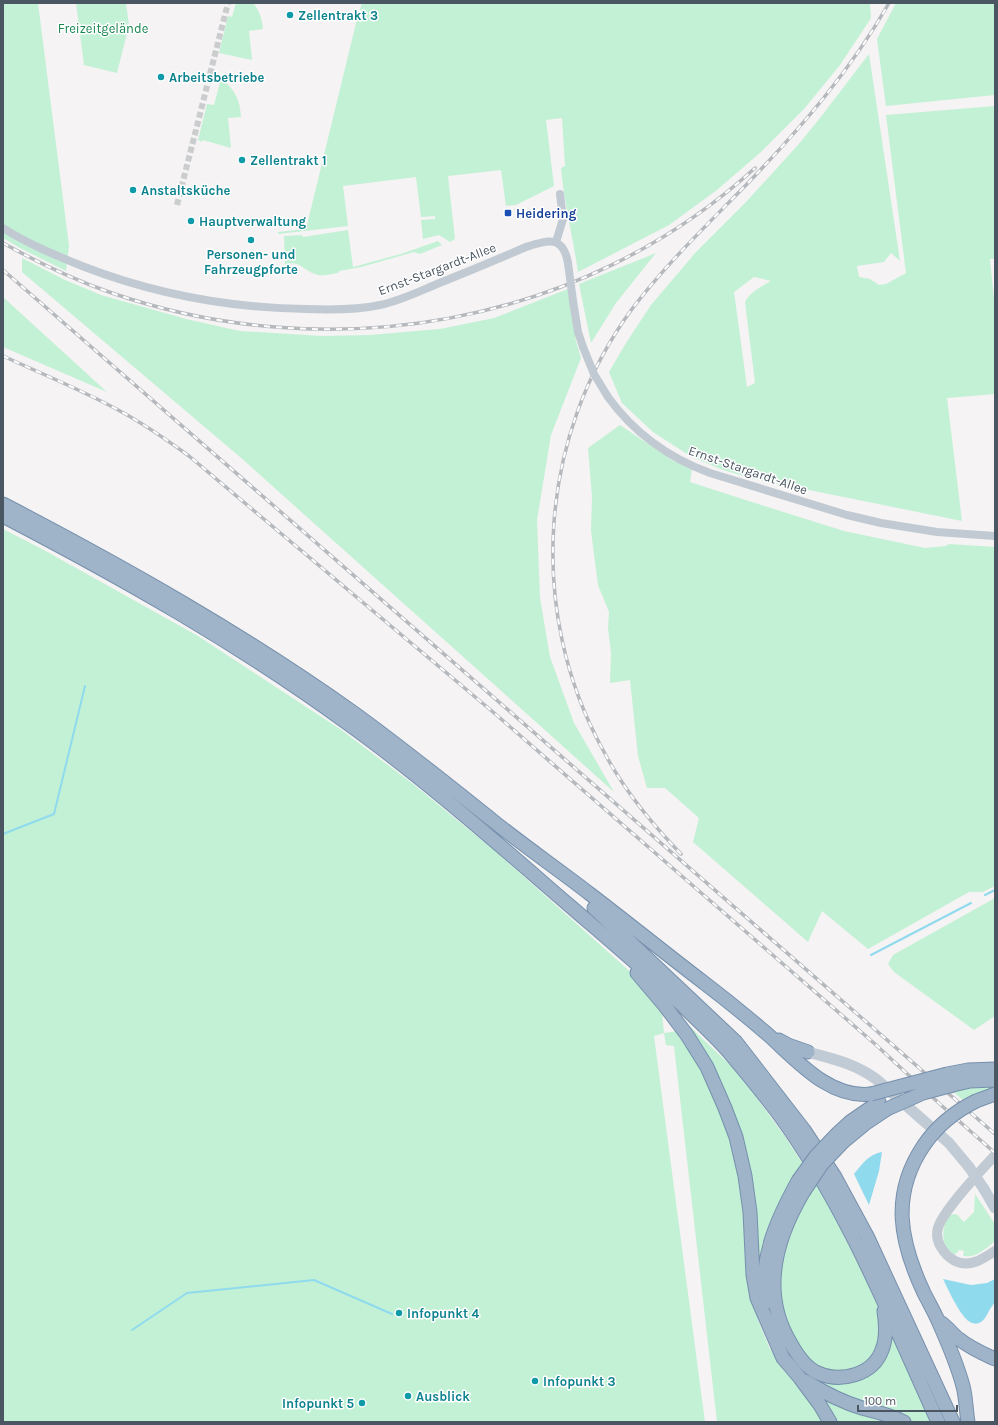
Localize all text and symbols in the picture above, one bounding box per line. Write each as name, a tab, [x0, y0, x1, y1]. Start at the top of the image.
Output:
place label: Zellentrakt 3	[298, 8, 378, 23]
marker: Zellentrakt 3	[285, 10, 295, 20]
park label: Freizeitgelände	[58, 21, 149, 36]
place label: Arbeitsbetriebe	[169, 70, 265, 85]
marker: Arbeitsbetriebe	[156, 72, 166, 82]
place label: Zellentrakt 1	[250, 153, 327, 168]
marker: Zellentrakt 1	[237, 155, 247, 165]
place label: Anstaltsküche	[141, 183, 231, 198]
marker: Anstaltsküche	[128, 185, 138, 195]
place label: Heidering	[516, 206, 577, 221]
marker: Heidering	[503, 208, 513, 218]
place label: Hauptverwaltung	[199, 214, 307, 229]
marker: Hauptverwaltung	[186, 216, 196, 226]
marker: Personen- und Fahrzeugpforte	[246, 235, 256, 245]
street label: Ernst-Stargardt-Allee	[376, 240, 498, 298]
place label: Personen- und Fahrzeugpforte	[204, 247, 298, 277]
street label: Ernst-Stargardt-Allee	[687, 443, 810, 498]
place label: Infopunkt 4	[407, 1306, 479, 1321]
marker: Infopunkt 4	[394, 1308, 404, 1318]
place label: Infopunkt 3	[543, 1374, 616, 1389]
marker: Infopunkt 3	[530, 1376, 540, 1386]
scale bar	[858, 1387, 957, 1413]
place label: Ausblick	[416, 1389, 470, 1404]
marker: Ausblick	[403, 1391, 413, 1401]
text: 100 m	[864, 1394, 896, 1408]
place label: Infopunkt 5	[282, 1396, 354, 1411]
marker: Infopunkt 5	[357, 1398, 367, 1408]

